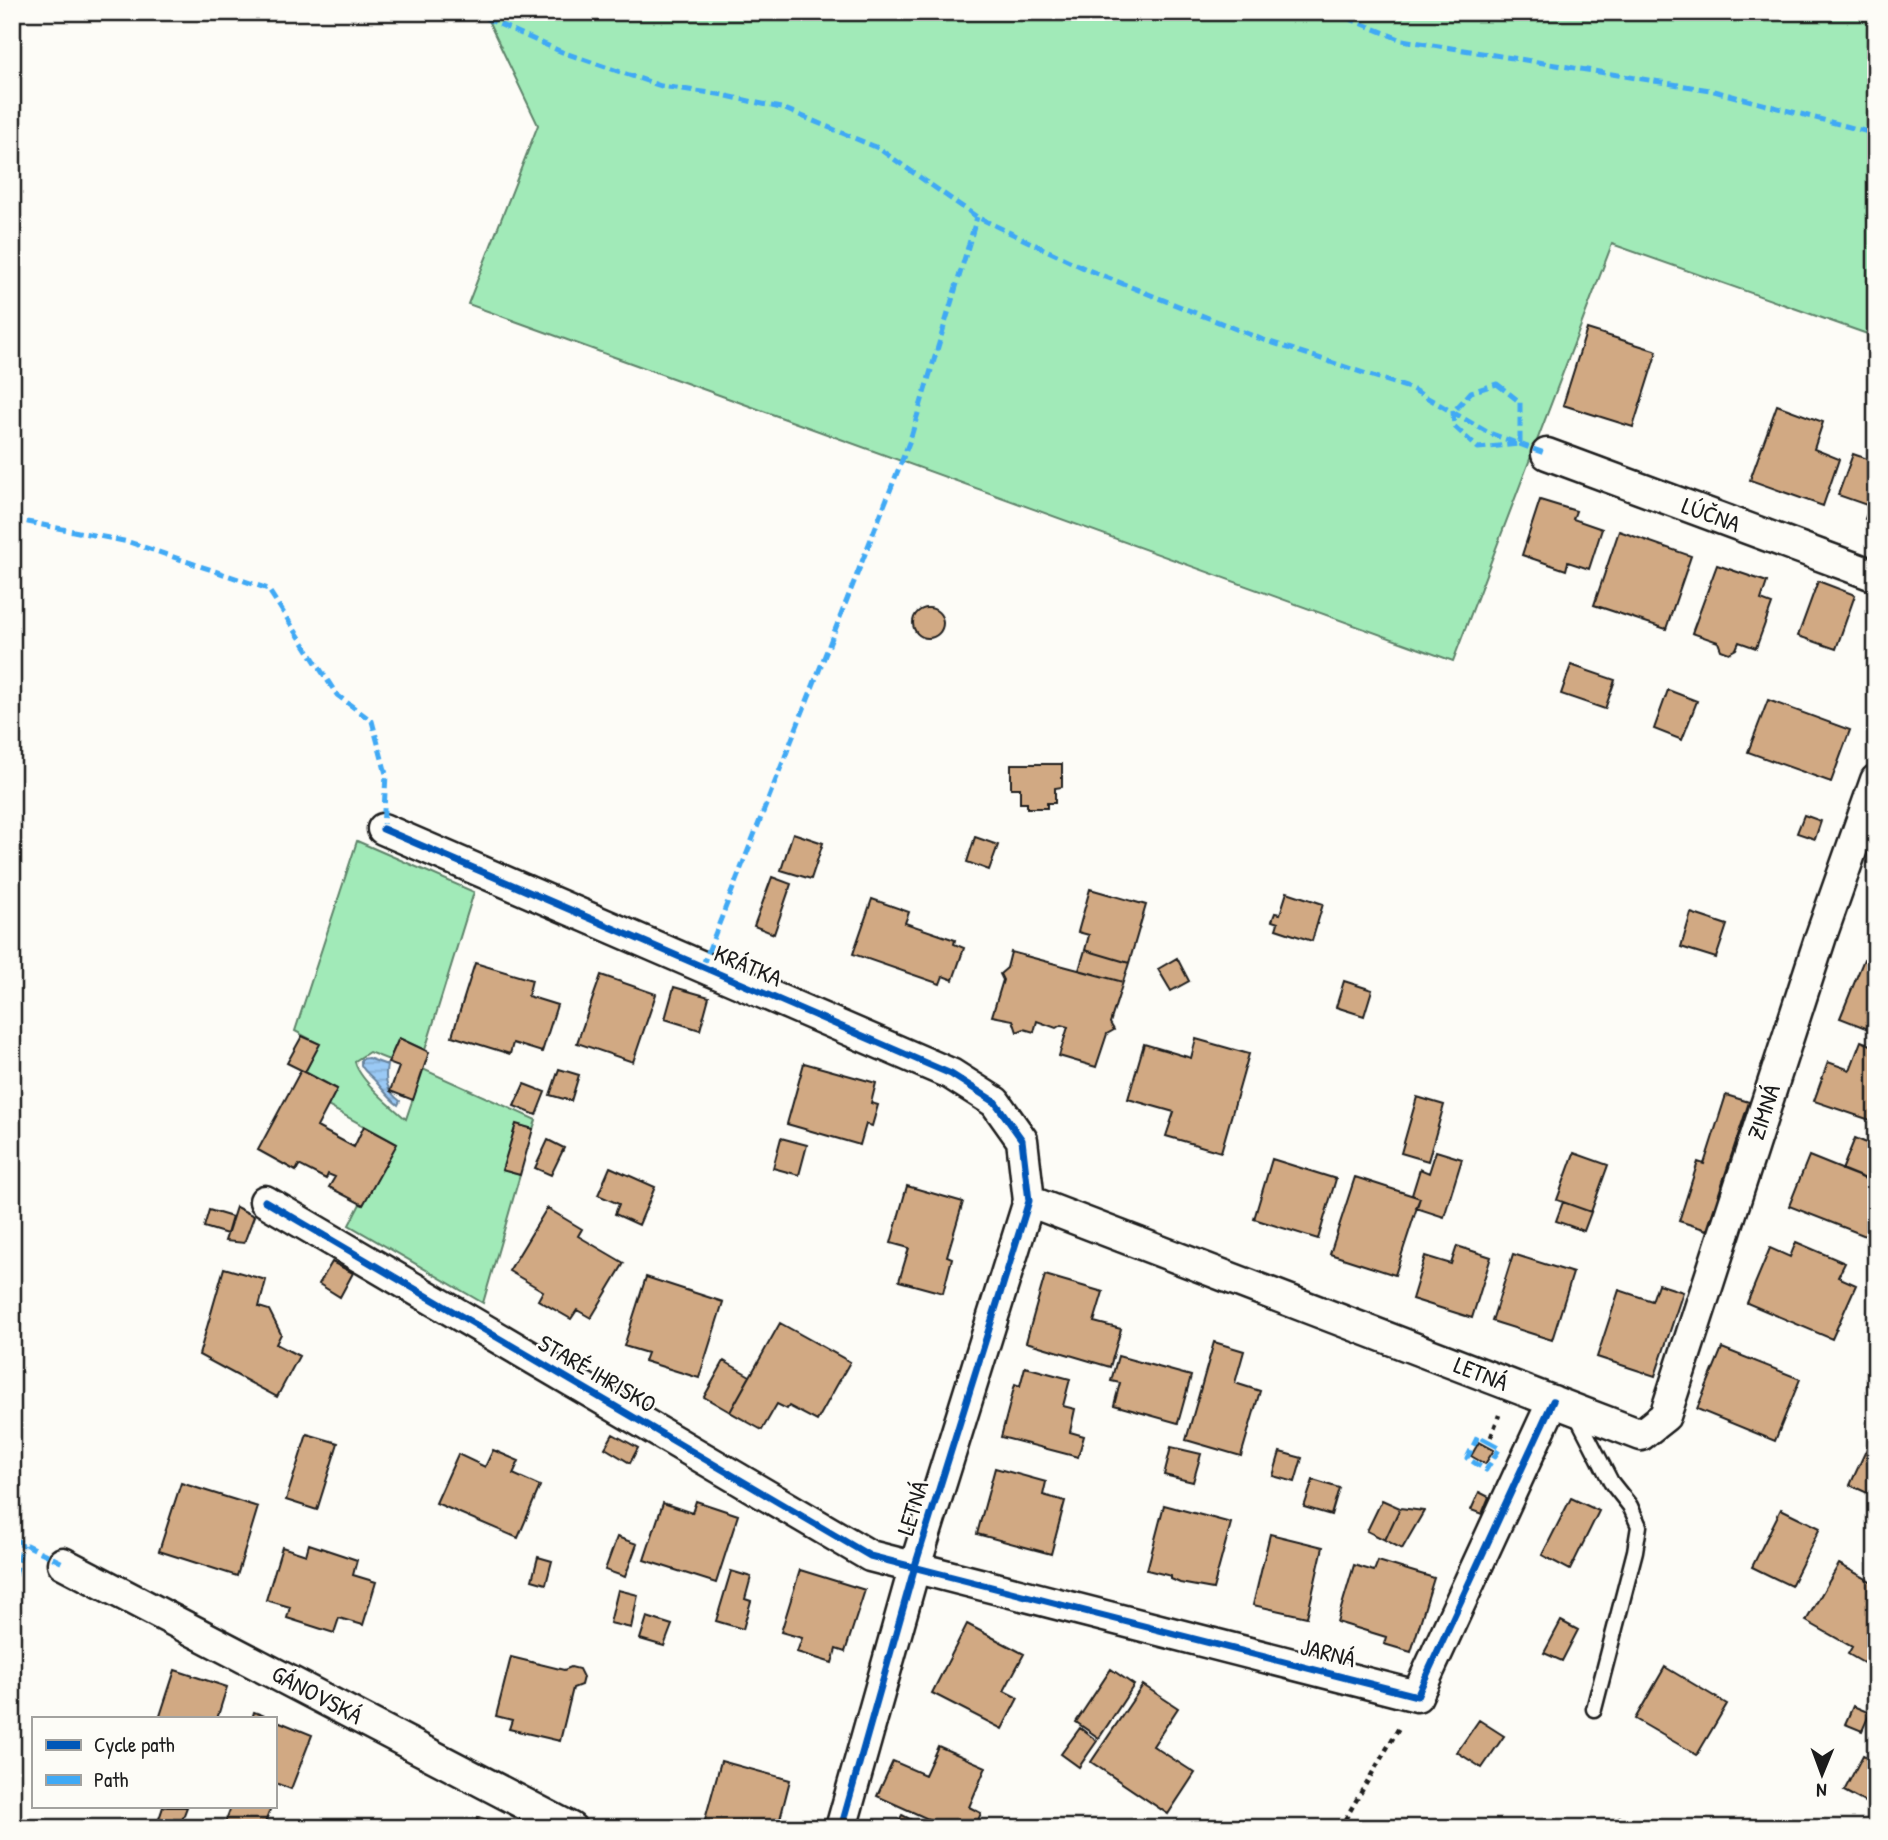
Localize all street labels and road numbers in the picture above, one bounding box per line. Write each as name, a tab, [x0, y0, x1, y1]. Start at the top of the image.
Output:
street label: LÚČNA	[1678, 489, 1745, 539]
street label: KRÁTKA	[710, 937, 787, 994]
street label: ZIMNÁ	[1739, 1080, 1787, 1144]
street label: STARÉ IHRISKO	[533, 1326, 662, 1420]
street label: LETNÁ	[1450, 1348, 1513, 1398]
street label: LETNÁ	[889, 1476, 936, 1539]
street label: JARNÁ	[1297, 1630, 1360, 1674]
street label: GÁNOVSKÁ	[267, 1657, 369, 1731]

